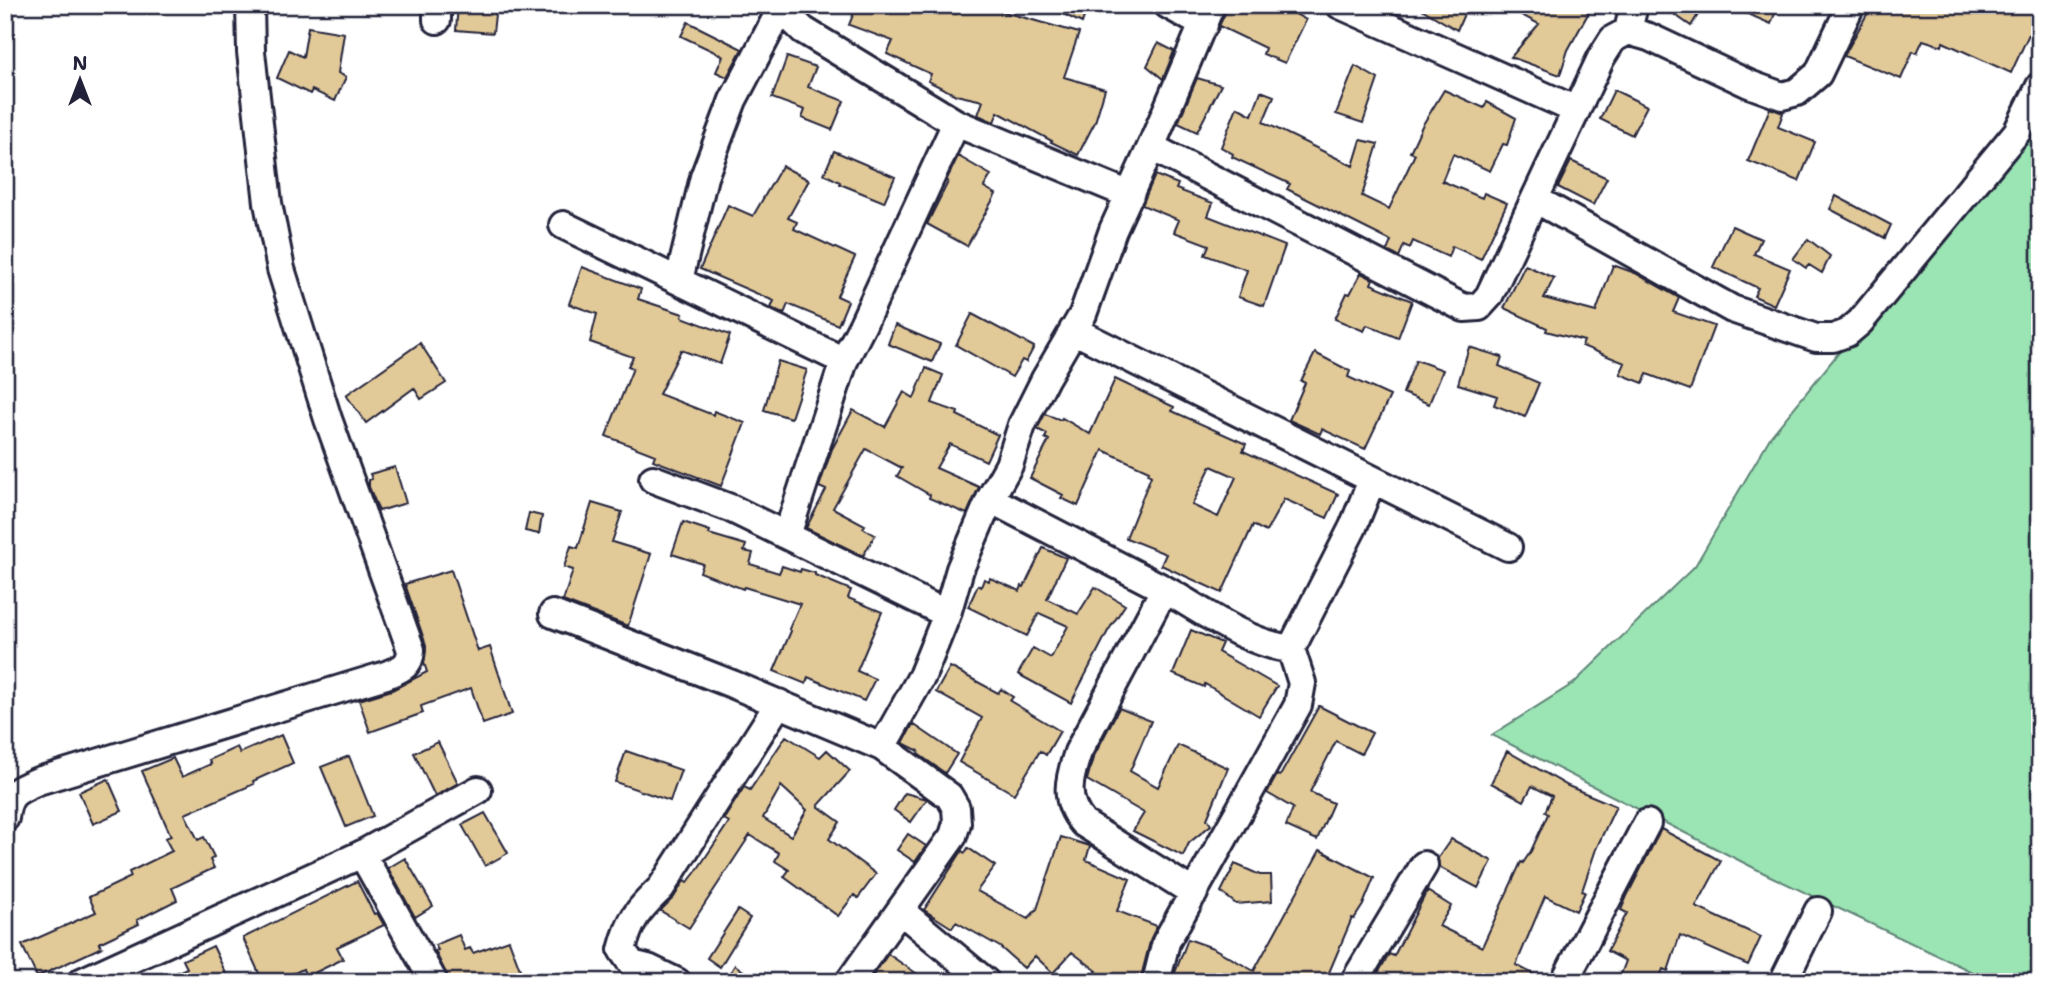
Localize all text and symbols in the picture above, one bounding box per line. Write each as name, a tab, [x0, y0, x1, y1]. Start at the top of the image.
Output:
north arrow	[46, 46, 116, 116]
text: N	[72, 51, 88, 76]

